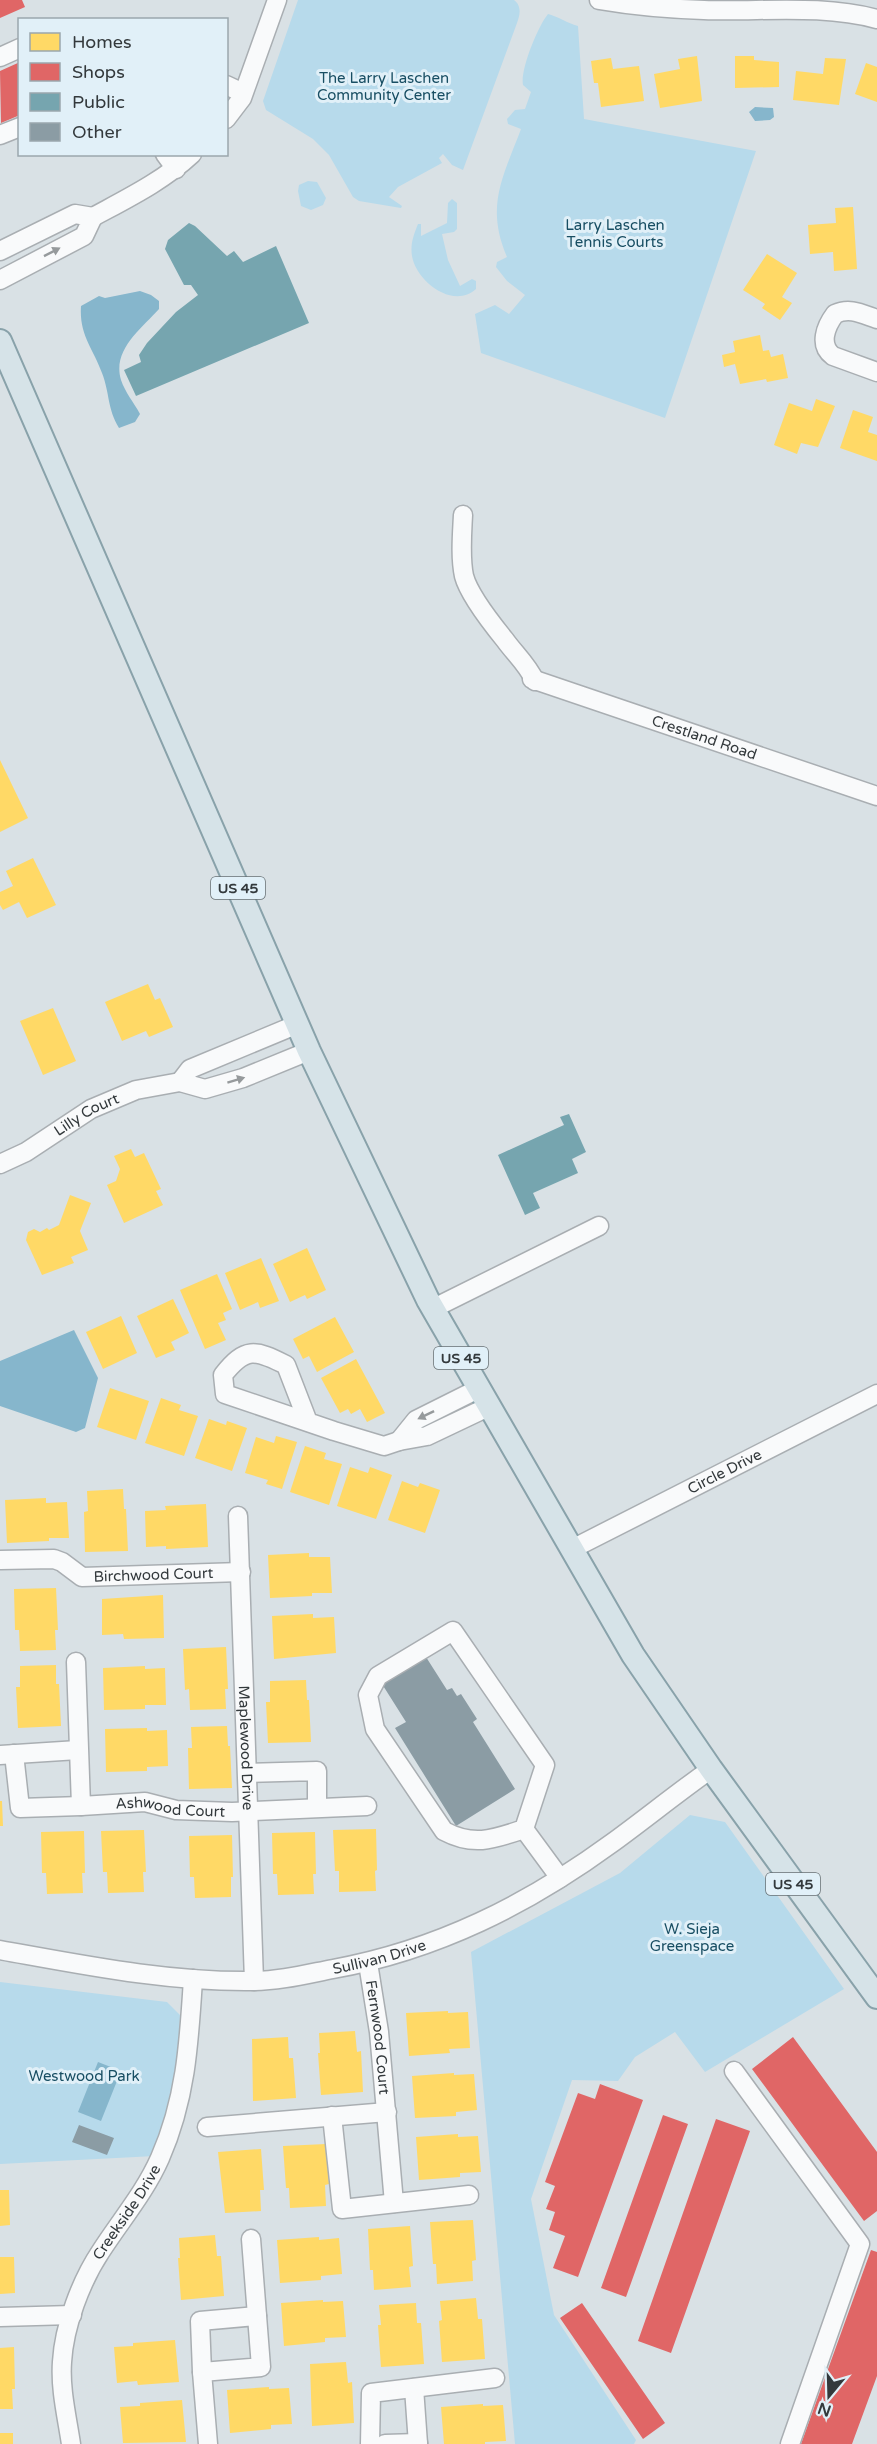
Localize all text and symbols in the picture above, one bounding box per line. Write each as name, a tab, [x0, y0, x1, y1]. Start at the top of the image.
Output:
legend	[18, 18, 228, 156]
text: Homes	[72, 31, 132, 53]
text: Shops	[72, 61, 125, 83]
park label: The Larry Laschen Community Center	[317, 69, 451, 104]
text: Public	[72, 91, 125, 113]
text: Other	[72, 121, 122, 143]
park label: Larry Laschen Tennis Courts	[565, 216, 665, 251]
one-way arrow	[43, 247, 60, 257]
street label: Crestland Road	[650, 711, 759, 764]
road number: US 45	[211, 877, 265, 899]
one-way arrow	[227, 1075, 245, 1084]
street label: Lilly Court	[51, 1089, 122, 1140]
road number: US 45	[434, 1347, 488, 1369]
one-way arrow	[417, 1411, 434, 1420]
street label: Circle Drive	[684, 1445, 765, 1498]
street label: Birchwood Court	[93, 1564, 214, 1586]
street label: Maplewood Drive	[235, 1685, 257, 1811]
street label: Ashwood Court	[115, 1793, 226, 1821]
road number: US 45	[766, 1873, 820, 1895]
park label: W. Sieja Greenspace	[650, 1920, 734, 1955]
street label: Sullivan Drive	[331, 1936, 428, 1978]
street label: Fernwood Court	[362, 1979, 393, 2096]
park label: Westwood Park	[28, 2067, 140, 2085]
street label: Creekside Drive	[89, 2162, 164, 2263]
north arrow	[799, 2366, 859, 2426]
text: N	[815, 2398, 834, 2421]

